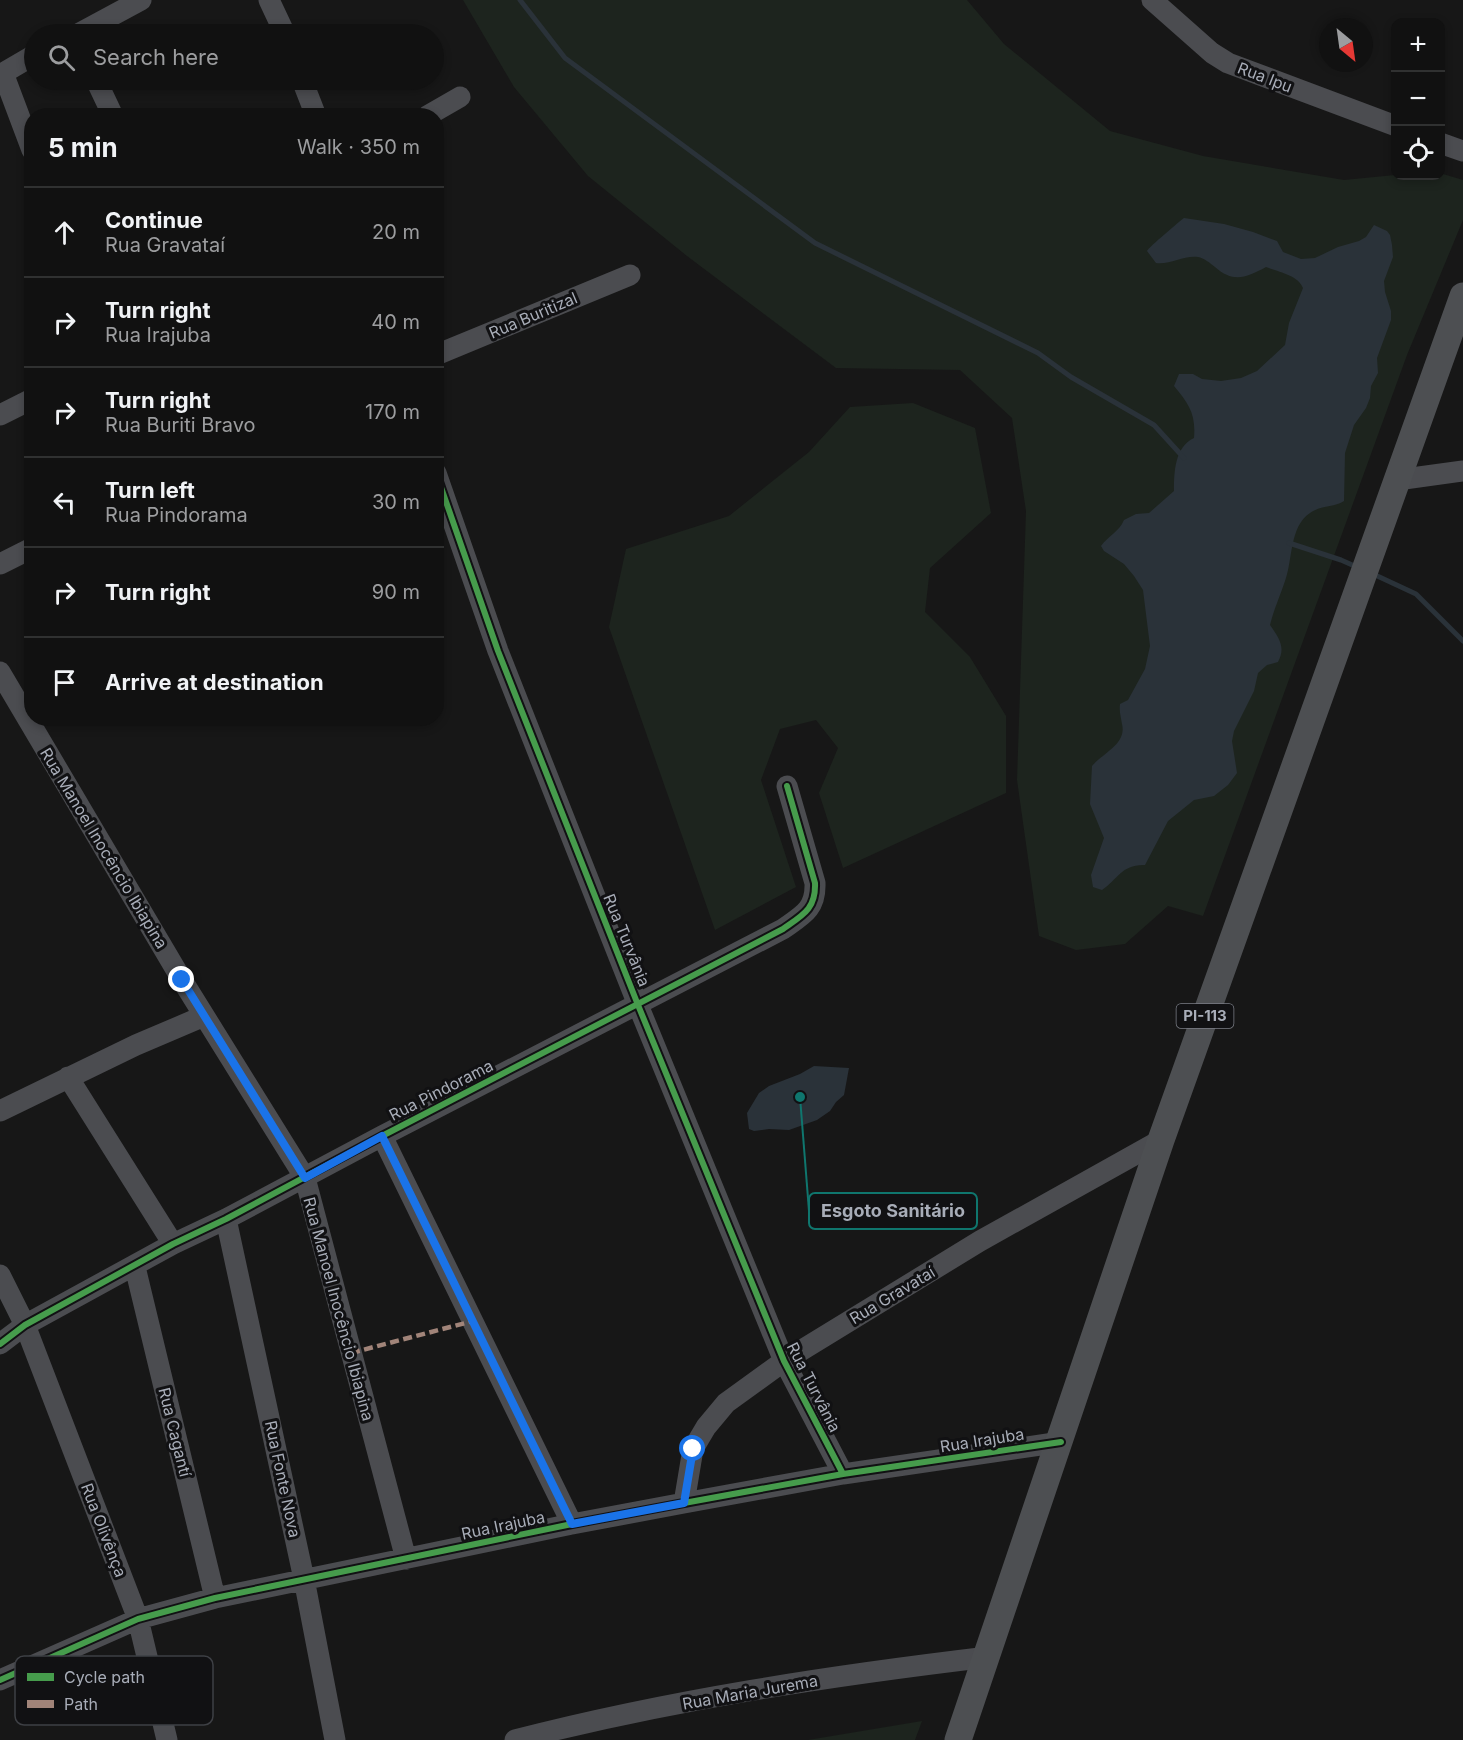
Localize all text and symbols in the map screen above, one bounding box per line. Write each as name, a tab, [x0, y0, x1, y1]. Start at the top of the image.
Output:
north arrow	[1319, 18, 1373, 72]
map controls	[1391, 18, 1445, 180]
button: +	[1391, 18, 1445, 72]
search box	[24, 24, 444, 90]
icon: search	[45, 41, 78, 74]
text: Search here	[93, 44, 219, 70]
street label: Rua Ipu	[1235, 57, 1295, 97]
button: −	[1391, 72, 1445, 126]
button: locate	[1391, 126, 1445, 180]
text: 5 min	[48, 132, 118, 163]
text: Walk · 350 m	[297, 135, 420, 159]
text: Continue	[105, 207, 203, 233]
icon: ahead	[48, 216, 81, 249]
text: 20 m	[372, 220, 420, 244]
text: Rua Gravataí	[105, 233, 225, 257]
street label: Rua Buritizal	[486, 287, 580, 343]
text: Turn right	[105, 297, 211, 323]
icon: right	[48, 306, 81, 339]
text: 40 m	[371, 310, 420, 334]
text: Rua Irajuba	[105, 323, 211, 347]
text: Turn right	[105, 387, 211, 413]
icon: right	[48, 396, 81, 429]
text: 170 m	[365, 400, 420, 424]
text: Rua Buriti Bravo	[105, 413, 256, 437]
text: Turn left	[105, 477, 195, 503]
icon: left	[48, 486, 81, 519]
text: 30 m	[372, 490, 420, 514]
text: Rua Pindorama	[105, 503, 248, 527]
icon: right	[48, 576, 81, 609]
text: Turn right	[105, 579, 211, 605]
text: 90 m	[372, 580, 420, 604]
icon: arrive	[48, 666, 81, 699]
text: Arrive at destination	[105, 669, 324, 695]
street label: Rua Manoel Inocêncio Ibiapina	[36, 744, 172, 952]
street label: Rua Turvânia	[599, 891, 655, 989]
route end	[168, 966, 194, 992]
road number: PI-113	[1176, 1004, 1234, 1028]
street label: Rua Pindorama	[386, 1055, 496, 1125]
callout: Esgoto Sanitário	[809, 1193, 977, 1229]
street label: Rua Manoel Inocêncio Ibiapina	[299, 1195, 379, 1423]
text: Esgoto Sanitário	[821, 1200, 965, 1221]
street label: Rua Gravataí	[846, 1262, 938, 1328]
street label: Rua Turvânia	[783, 1339, 845, 1435]
street label: Rua Cagantí	[154, 1385, 196, 1479]
street label: Rua Fonte Nova	[261, 1419, 305, 1539]
street label: Rua Irajuba	[939, 1423, 1025, 1457]
route start	[679, 1435, 705, 1461]
street label: Rua Olivênça	[77, 1480, 131, 1580]
street label: Rua Irajuba	[459, 1506, 547, 1544]
legend	[15, 1656, 213, 1725]
text: Cycle path	[64, 1667, 145, 1687]
street label: Rua Maria Jurema	[681, 1670, 819, 1714]
text: Path	[64, 1694, 98, 1714]

